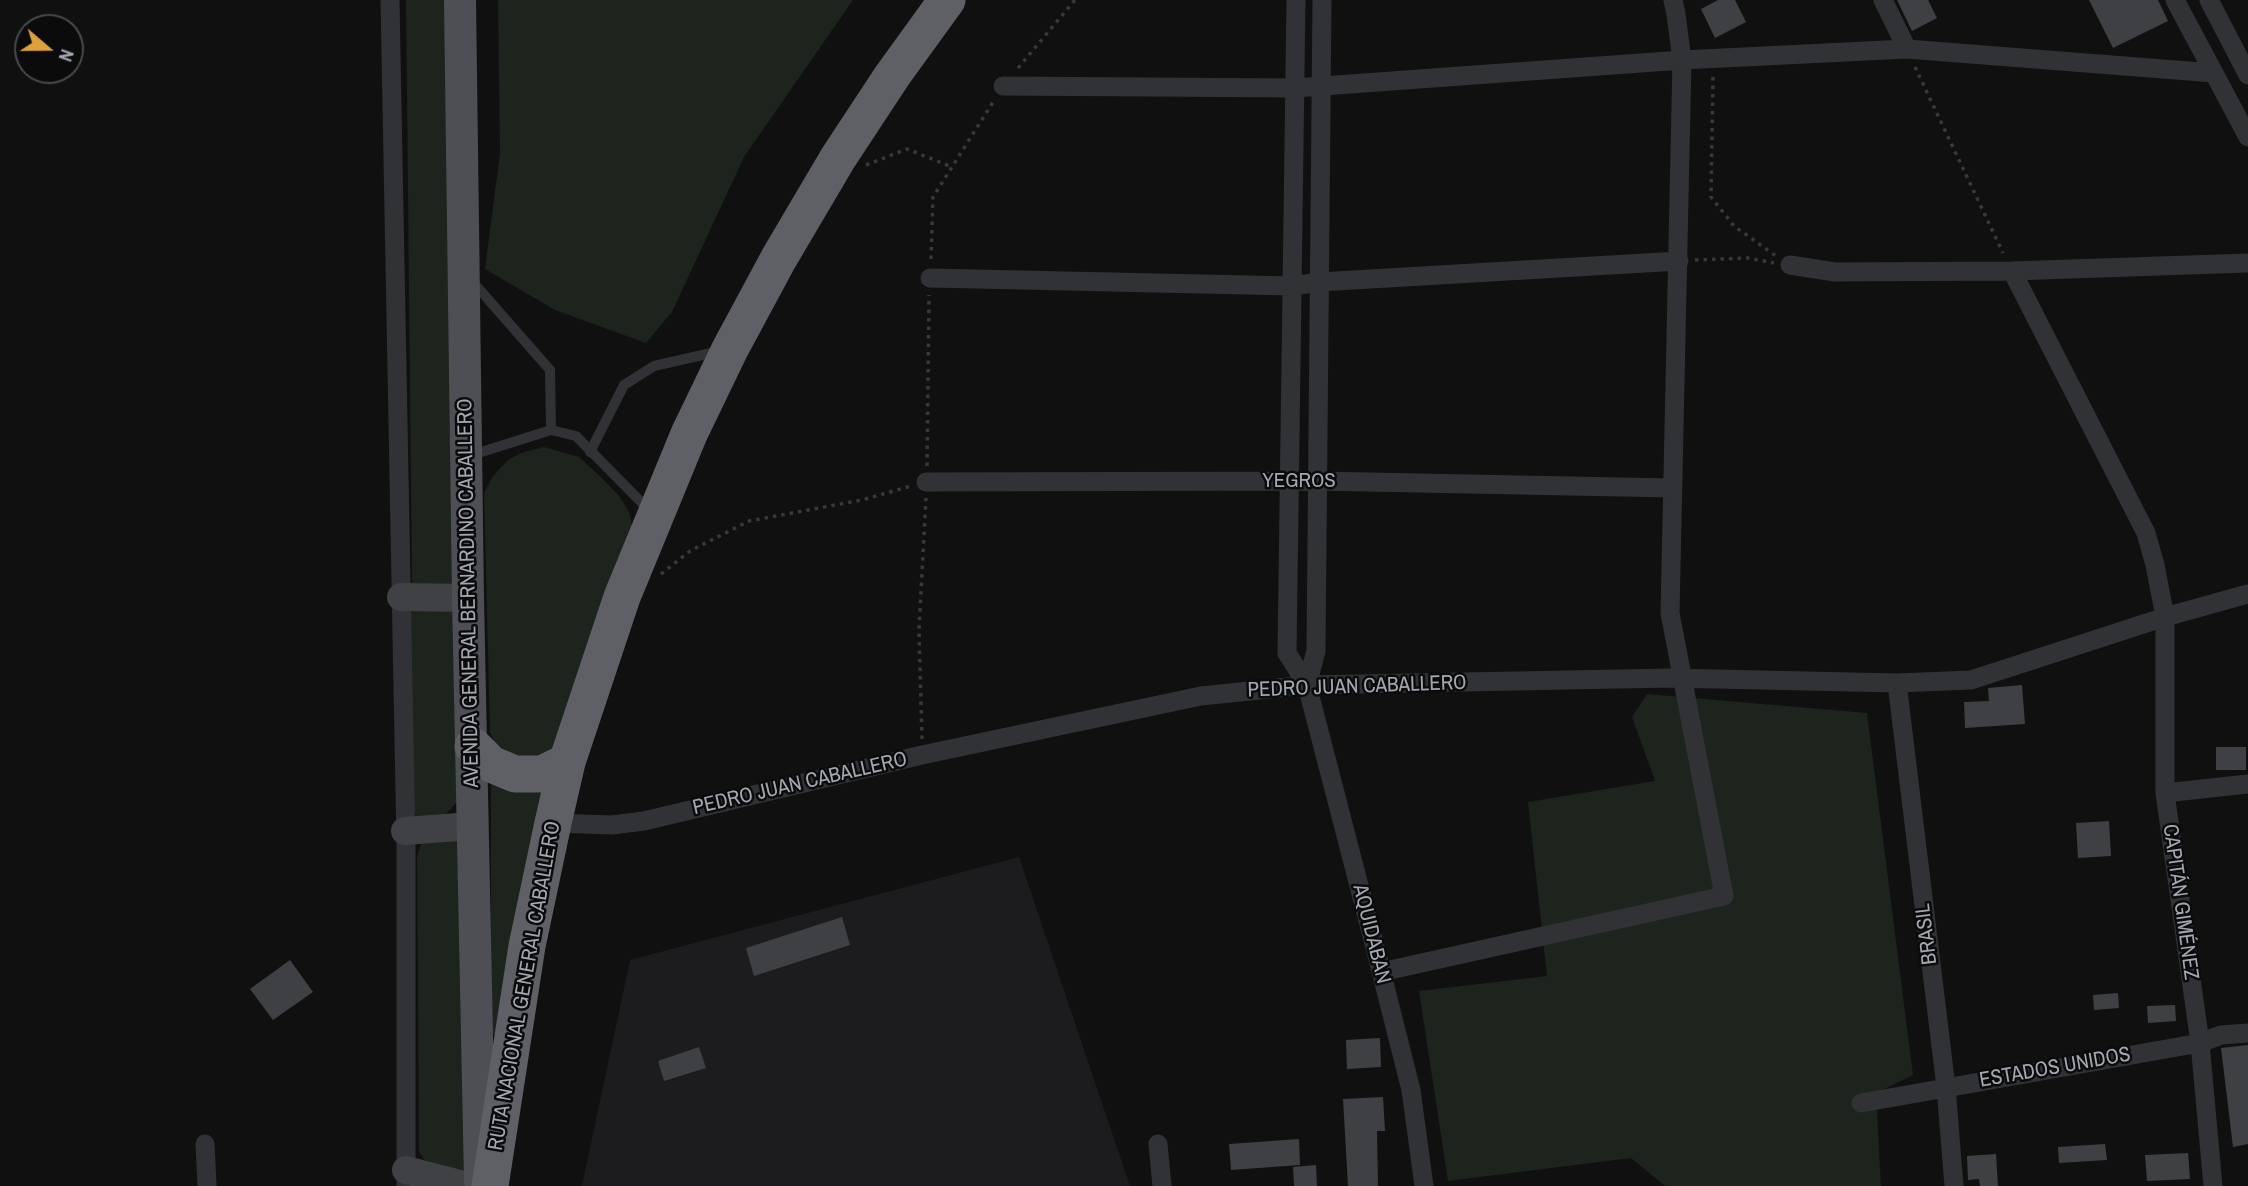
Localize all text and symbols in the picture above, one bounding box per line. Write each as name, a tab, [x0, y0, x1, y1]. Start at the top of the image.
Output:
north arrow	[14, 14, 84, 84]
text: N	[53, 46, 81, 65]
street label: AVENIDA GENERAL BERNARDINO CABALLERO	[453, 398, 485, 788]
street label: YEGROS	[1262, 468, 1336, 494]
street label: PEDRO JUAN CABALLERO	[1247, 671, 1467, 703]
street label: PEDRO JUAN CABALLERO	[690, 747, 910, 821]
street label: RUTA NACIONAL GENERAL CABALLERO	[484, 820, 566, 1152]
street label: CAPITÁN GIMÉNEZ	[2157, 823, 2203, 981]
street label: AQUIDABAN	[1347, 882, 1395, 986]
street label: BRASIL	[1911, 902, 1943, 966]
street label: ESTADOS UNIDOS	[1978, 1042, 2132, 1094]

